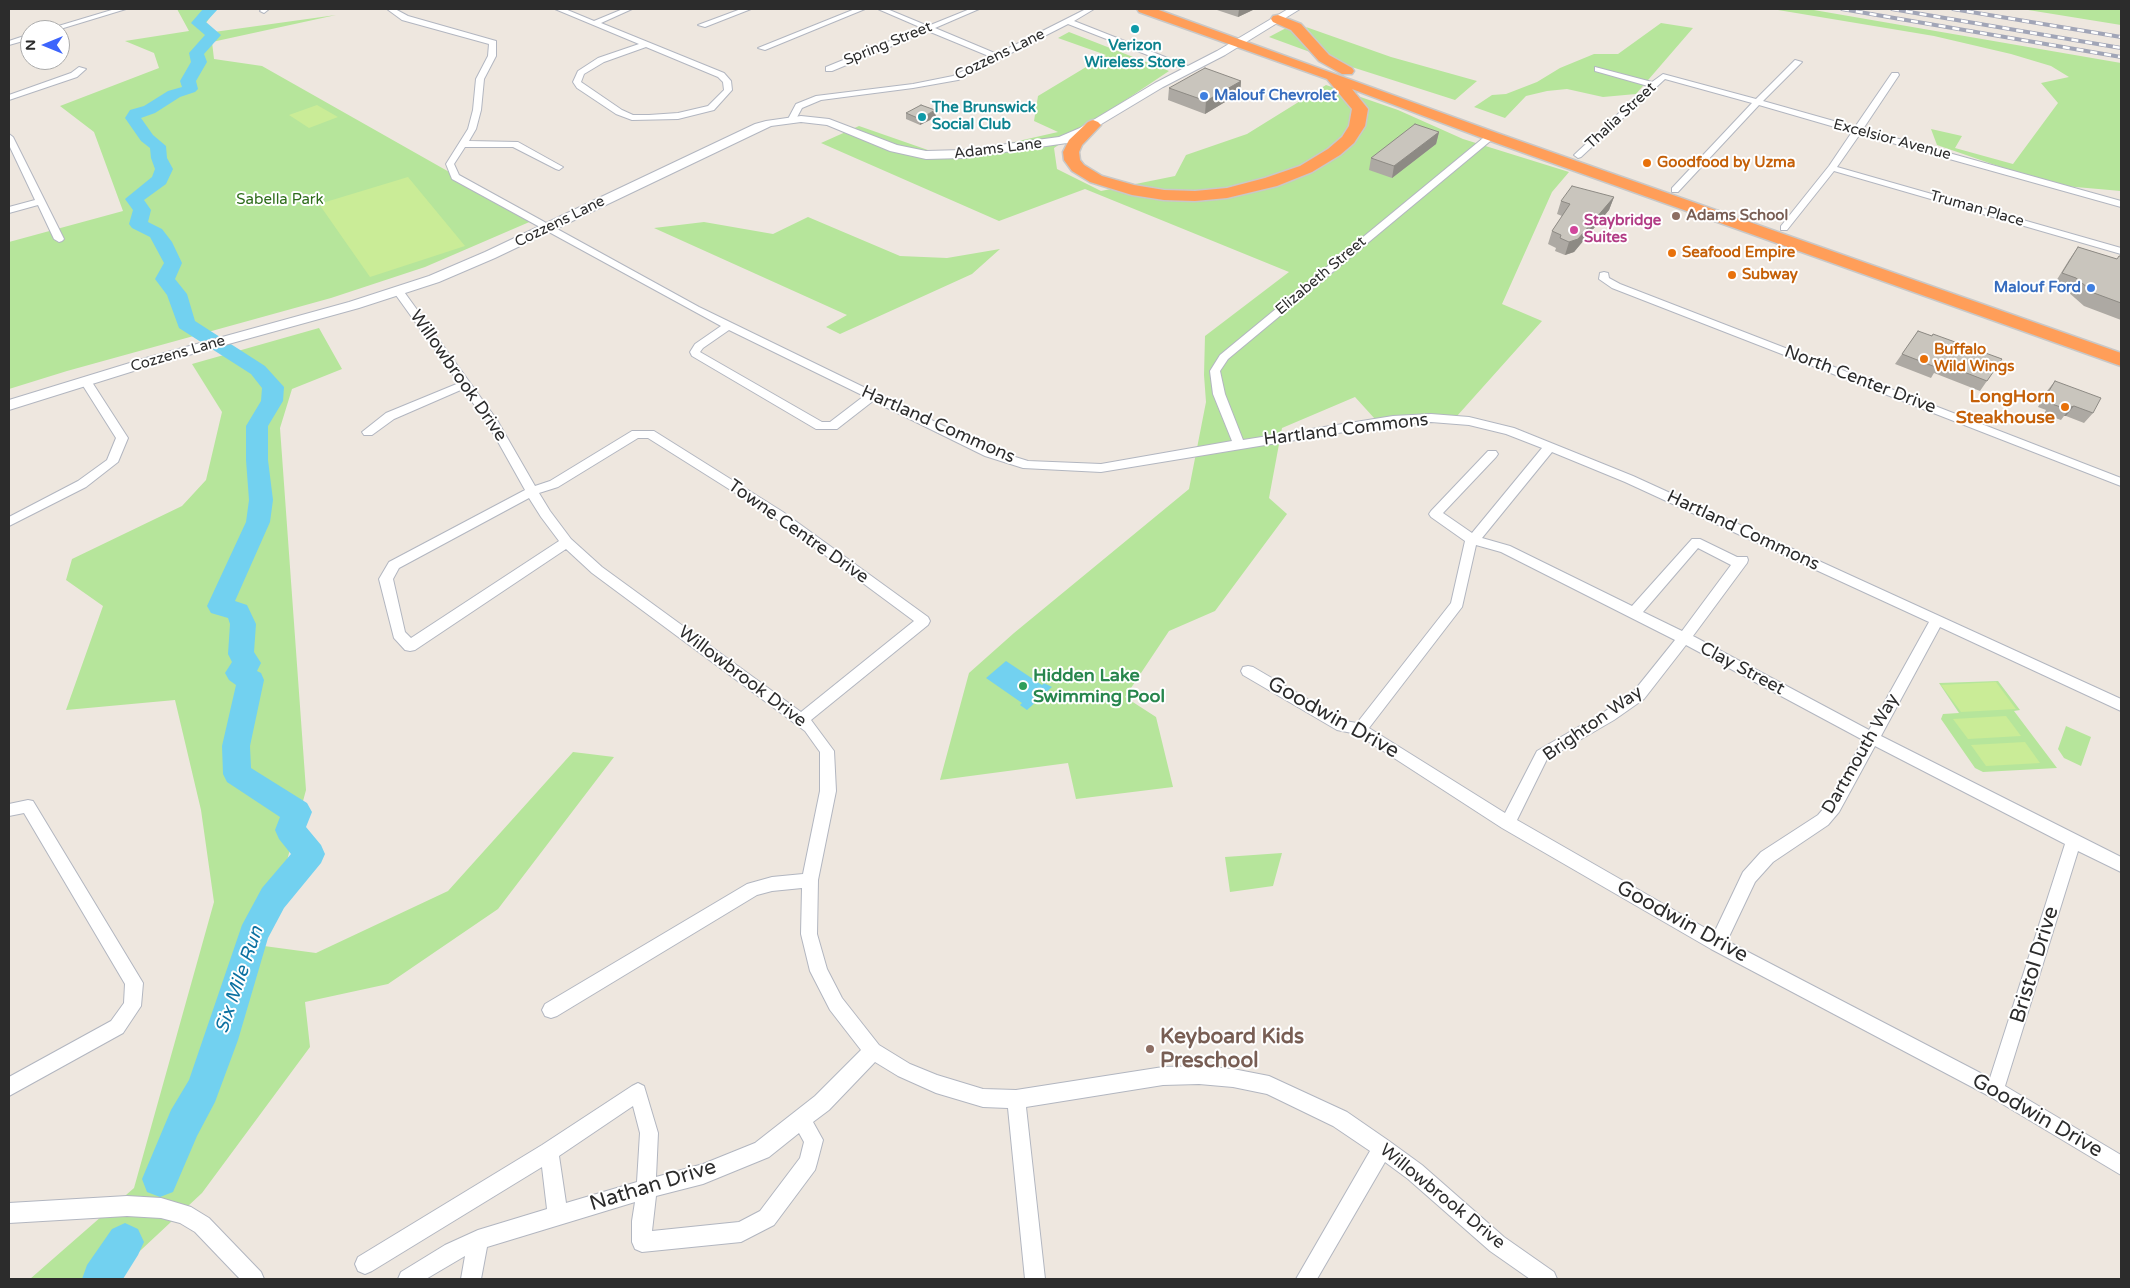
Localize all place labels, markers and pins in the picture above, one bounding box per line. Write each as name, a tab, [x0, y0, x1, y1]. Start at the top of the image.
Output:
marker: Verizon Wireless Store	[1129, 23, 1141, 35]
place label: Verizon Wireless Store	[1085, 37, 1185, 72]
place label: Malouf Chevrolet	[1214, 87, 1337, 105]
marker: Malouf Chevrolet	[1198, 90, 1210, 102]
place label: The Brunswick Social Club	[932, 99, 1036, 134]
marker: The Brunswick Social Club	[916, 111, 928, 123]
place label: Goodfood by Uzma	[1657, 154, 1795, 172]
marker: Goodfood by Uzma	[1641, 157, 1653, 169]
place label: Adams School	[1686, 207, 1788, 225]
marker: Adams School	[1670, 210, 1682, 222]
place label: Staybridge Suites	[1584, 212, 1661, 247]
marker: Staybridge Suites	[1568, 224, 1580, 236]
place label: Seafood Empire	[1682, 244, 1795, 262]
marker: Seafood Empire	[1666, 247, 1678, 259]
place label: Subway	[1742, 266, 1798, 284]
marker: Subway	[1726, 269, 1738, 281]
place label: Malouf Ford	[1994, 279, 2081, 297]
marker: Malouf Ford	[2085, 282, 2097, 294]
place label: Buffalo Wild Wings	[1934, 341, 2014, 376]
marker: Buffalo Wild Wings	[1918, 353, 1930, 365]
place label: LongHorn Steakhouse	[1956, 386, 2055, 428]
marker: LongHorn Steakhouse	[2059, 401, 2071, 413]
place label: Hidden Lake Swimming Pool	[1033, 665, 1165, 708]
marker: Hidden Lake Swimming Pool	[1017, 680, 1029, 692]
place label: Keyboard Kids Preschool	[1160, 1024, 1304, 1074]
marker: Keyboard Kids Preschool	[1144, 1043, 1156, 1055]

